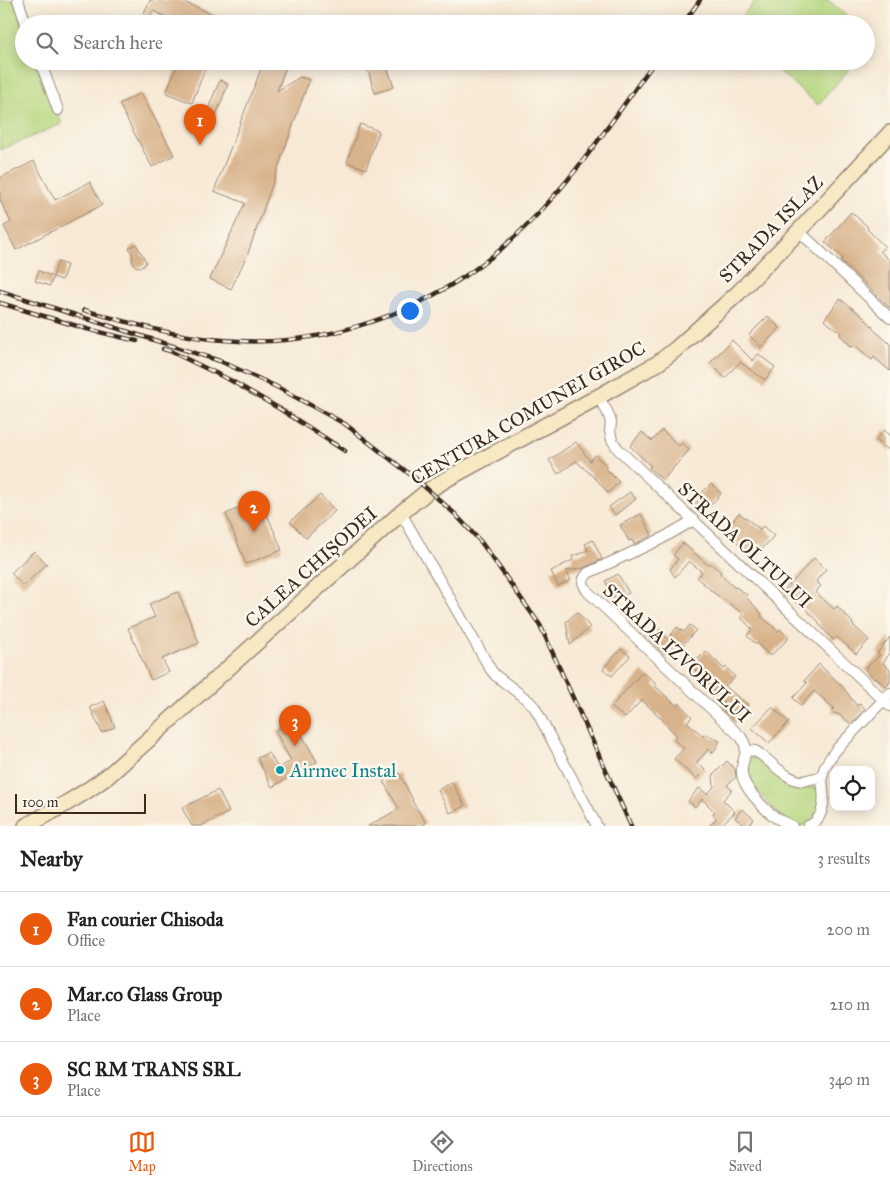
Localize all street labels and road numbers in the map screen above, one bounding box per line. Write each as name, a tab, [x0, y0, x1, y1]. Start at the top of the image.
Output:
street label: STRADA ISLAZ	[714, 171, 828, 287]
street label: CENTURA COMUNEI GIROC	[407, 336, 649, 490]
street label: STRADA OLTULUI	[673, 477, 817, 613]
street label: CALEA CHIȘODEI	[240, 502, 382, 632]
street label: STRADA IZVORULUI	[598, 579, 756, 727]

